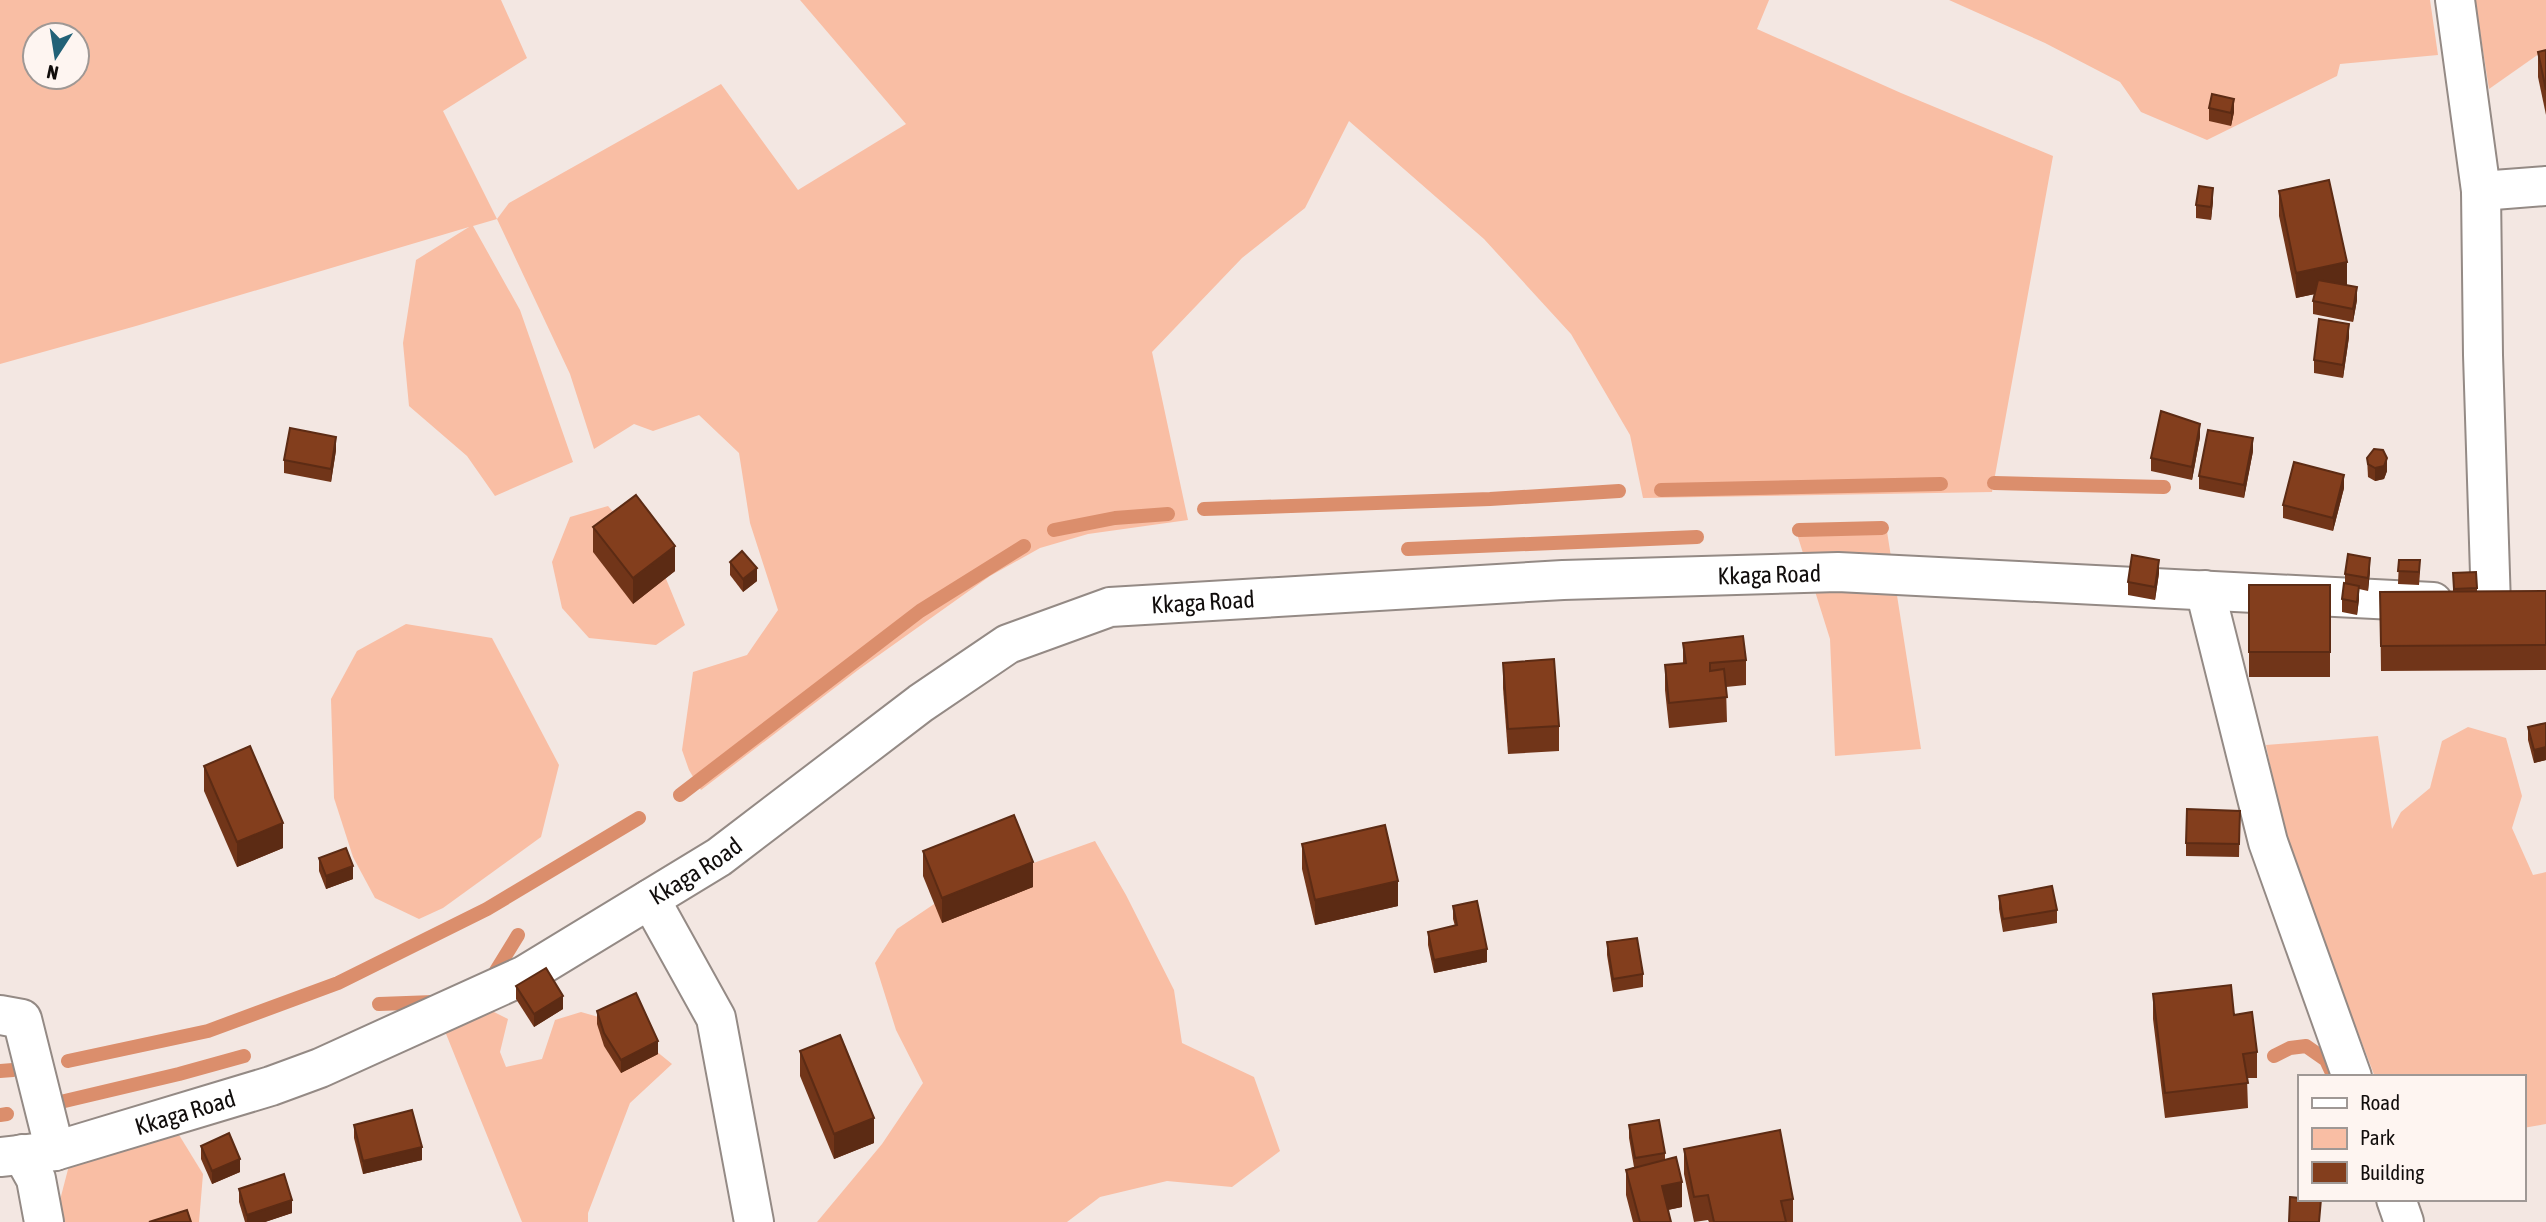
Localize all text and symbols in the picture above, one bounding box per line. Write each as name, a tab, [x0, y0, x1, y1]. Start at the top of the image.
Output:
north arrow	[21, 21, 91, 91]
text: N	[45, 61, 60, 85]
street label: Kkaga Road	[1717, 559, 1821, 589]
street label: Kkaga Road	[1150, 585, 1255, 618]
street label: Kkaga Road	[644, 831, 747, 910]
legend	[2298, 1075, 2525, 1201]
street label: Kkaga Road	[131, 1084, 238, 1140]
text: Road	[2360, 1090, 2400, 1114]
text: Park	[2360, 1125, 2395, 1149]
text: Building	[2360, 1160, 2424, 1184]

